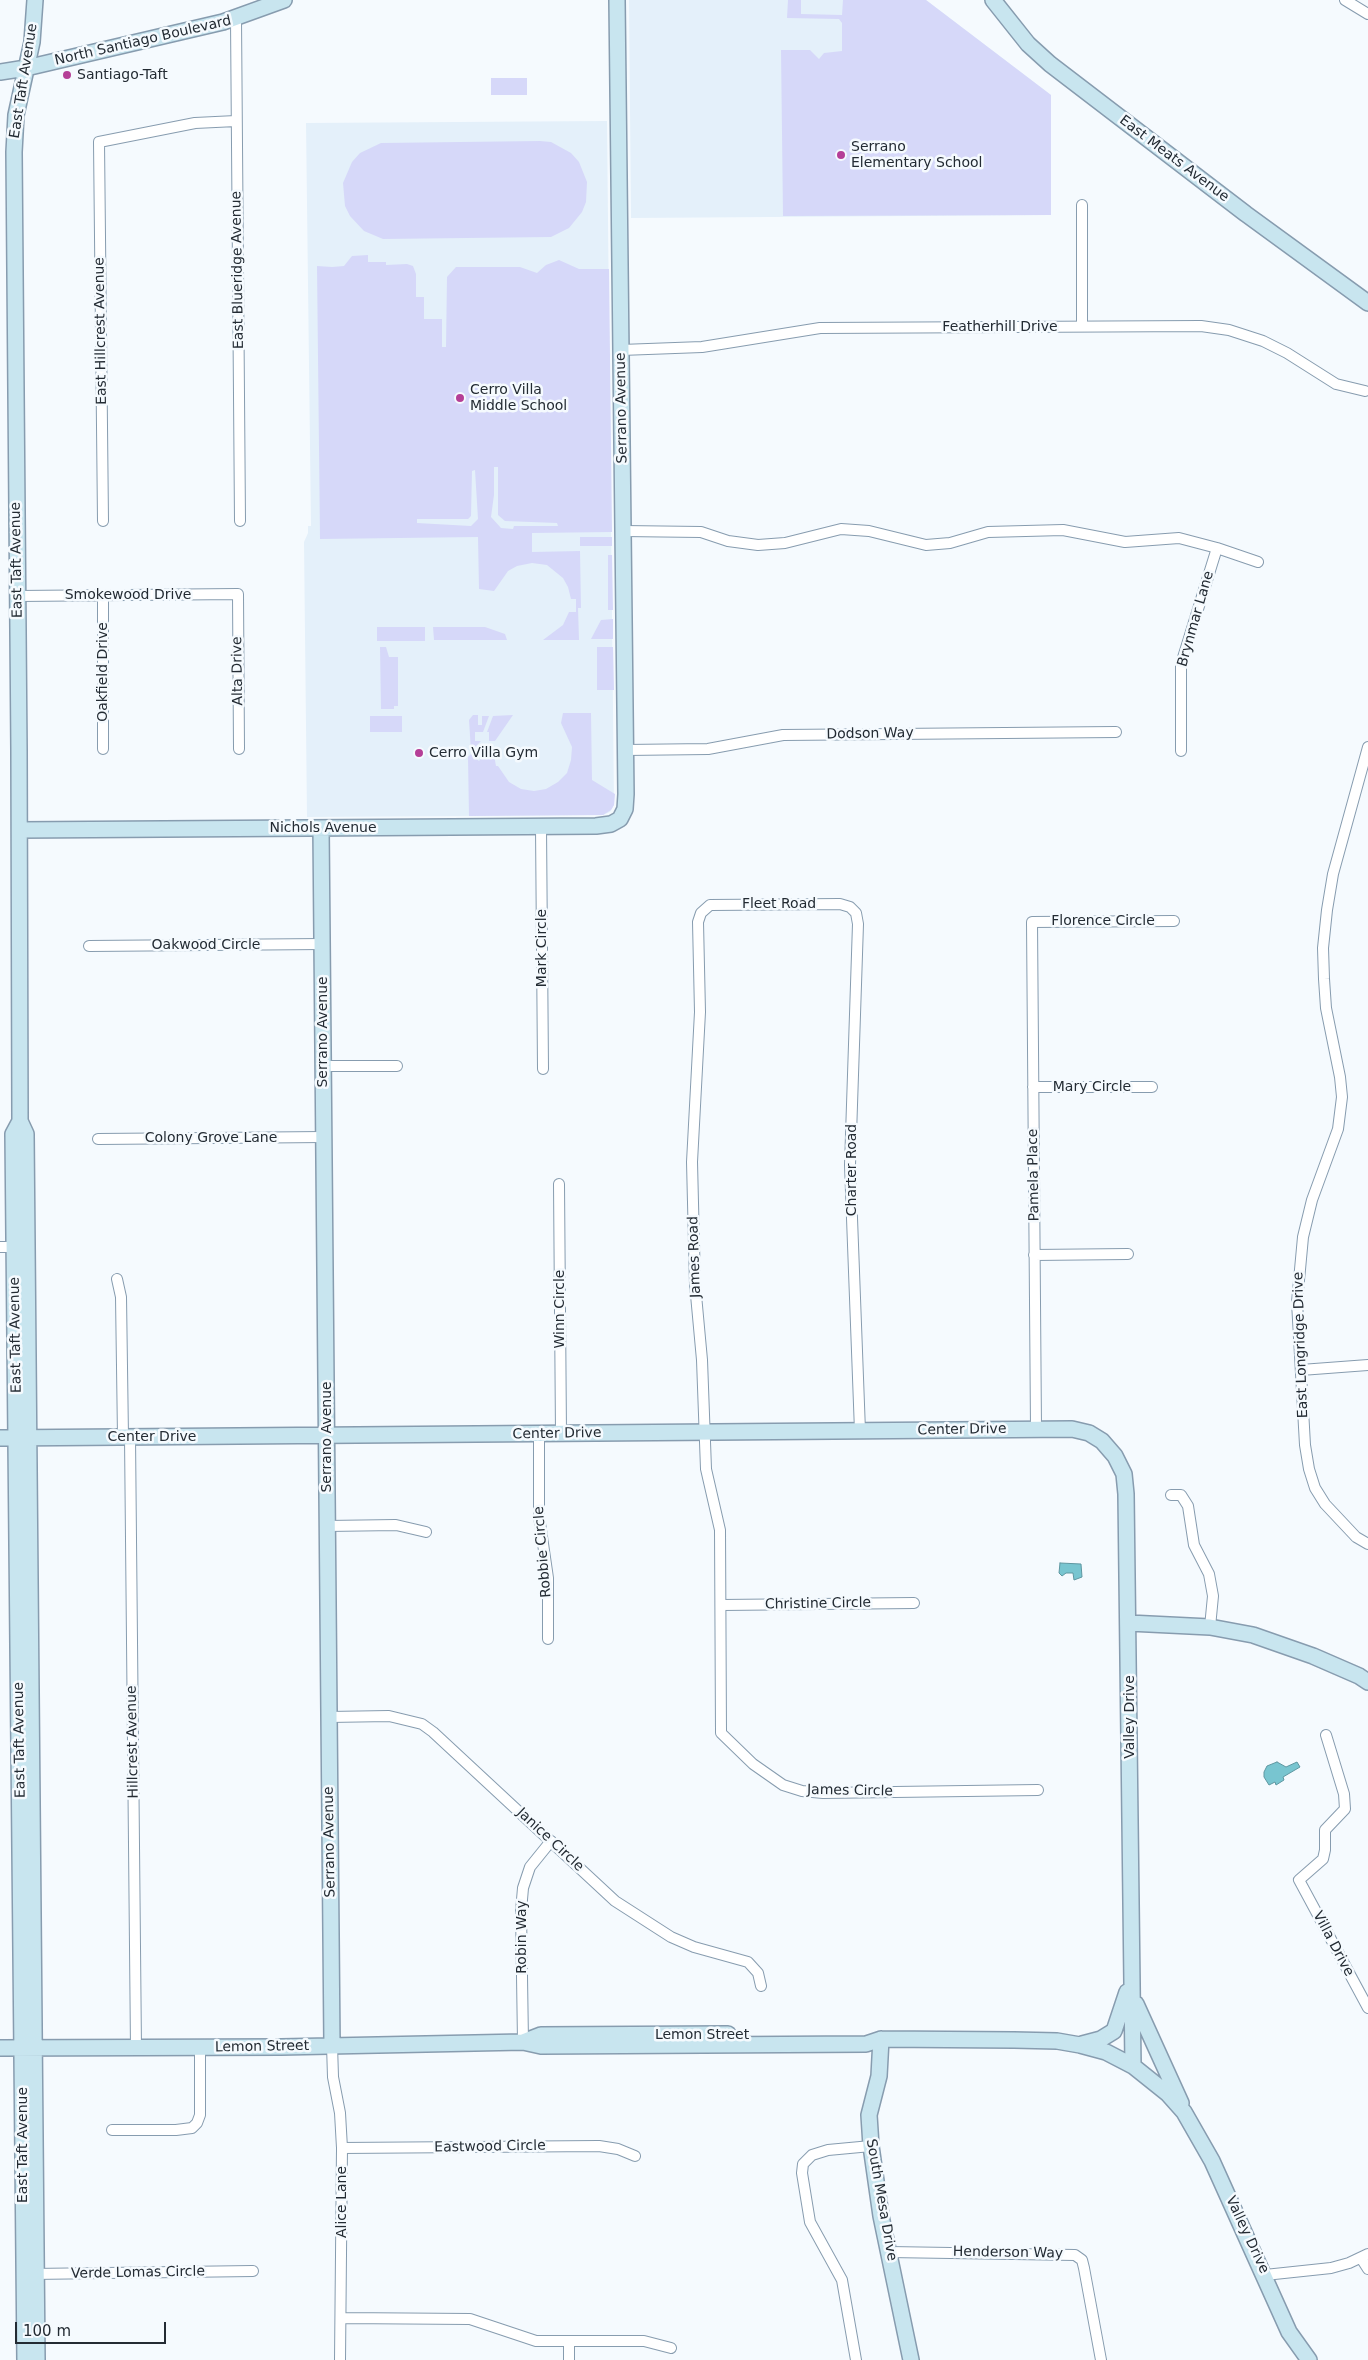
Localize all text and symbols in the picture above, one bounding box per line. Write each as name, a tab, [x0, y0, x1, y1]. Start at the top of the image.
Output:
street label: North Santiago Boulevard	[53, 13, 233, 69]
street label: East Taft Avenue	[7, 22, 41, 140]
place label: Santiago-Taft	[77, 67, 168, 83]
marker: Santiago-Taft	[61, 69, 73, 81]
street label: East Meats Avenue	[1116, 112, 1232, 206]
place label: Serrano Elementary School	[851, 139, 983, 172]
marker: Serrano Elementary School	[835, 149, 847, 161]
street label: East Blueridge Avenue	[228, 191, 248, 349]
street label: East Hillcrest Avenue	[91, 257, 111, 405]
street label: Featherhill Drive	[942, 319, 1058, 335]
street label: Serrano Avenue	[613, 352, 631, 464]
place label: Cerro Villa Middle School	[470, 382, 567, 414]
marker: Cerro Villa Middle School	[454, 392, 466, 404]
street label: East Taft Avenue	[8, 502, 26, 618]
street label: Brynmar Lane	[1174, 569, 1218, 669]
street label: Smokewood Drive	[65, 587, 191, 603]
street label: Oakfield Drive	[95, 622, 111, 722]
street label: Alta Drive	[229, 636, 247, 706]
street label: Dodson Way	[826, 725, 914, 743]
place label: Cerro Villa Gym	[429, 745, 538, 761]
marker: Cerro Villa Gym	[413, 747, 425, 759]
street label: Nichols Avenue	[269, 820, 377, 836]
street label: Fleet Road	[742, 896, 816, 912]
street label: Mark Circle	[534, 909, 550, 987]
street label: Florence Circle	[1051, 913, 1155, 929]
street label: Oakwood Circle	[152, 937, 260, 953]
street label: Serrano Avenue	[315, 976, 331, 1088]
street label: Mary Circle	[1053, 1079, 1131, 1095]
street label: Charter Road	[844, 1124, 860, 1216]
street label: Pamela Place	[1025, 1128, 1043, 1222]
street label: Colony Grove Lane	[145, 1130, 277, 1146]
street label: James Road	[685, 1216, 705, 1298]
street label: Winn Circle	[552, 1270, 568, 1348]
street label: East Longridge Drive	[1290, 1272, 1312, 1418]
street label: East Taft Avenue	[7, 1277, 25, 1393]
street label: Serrano Avenue	[319, 1381, 335, 1493]
street label: Center Drive	[917, 1421, 1007, 1439]
street label: Center Drive	[512, 1425, 602, 1443]
street label: Center Drive	[108, 1429, 196, 1445]
street label: Robbie Circle	[531, 1506, 555, 1598]
street label: Christine Circle	[765, 1595, 871, 1613]
street label: Valley Drive	[1122, 1675, 1138, 1759]
street label: East Taft Avenue	[11, 1682, 29, 1798]
street label: Hillcrest Avenue	[124, 1685, 142, 1799]
street label: James Circle	[807, 1782, 893, 1800]
street label: Serrano Avenue	[321, 1786, 339, 1898]
street label: Janice Circle	[513, 1805, 587, 1875]
street label: Robin Way	[514, 1900, 530, 1974]
street label: Villa Drive	[1309, 1909, 1357, 1979]
street label: Lemon Street	[655, 2027, 749, 2043]
street label: Lemon Street	[215, 2038, 309, 2056]
street label: East Taft Avenue	[15, 2087, 31, 2203]
street label: Eastwood Circle	[434, 2138, 546, 2156]
street label: South Mesa Drive	[862, 2138, 900, 2262]
street label: Alice Lane	[334, 2166, 350, 2238]
street label: Valley Drive	[1222, 2194, 1272, 2276]
street label: Henderson Way	[953, 2244, 1063, 2262]
street label: Verde Lomas Circle	[71, 2263, 205, 2283]
scale bar	[18, 2312, 169, 2344]
text: 100 m	[23, 2322, 71, 2340]

